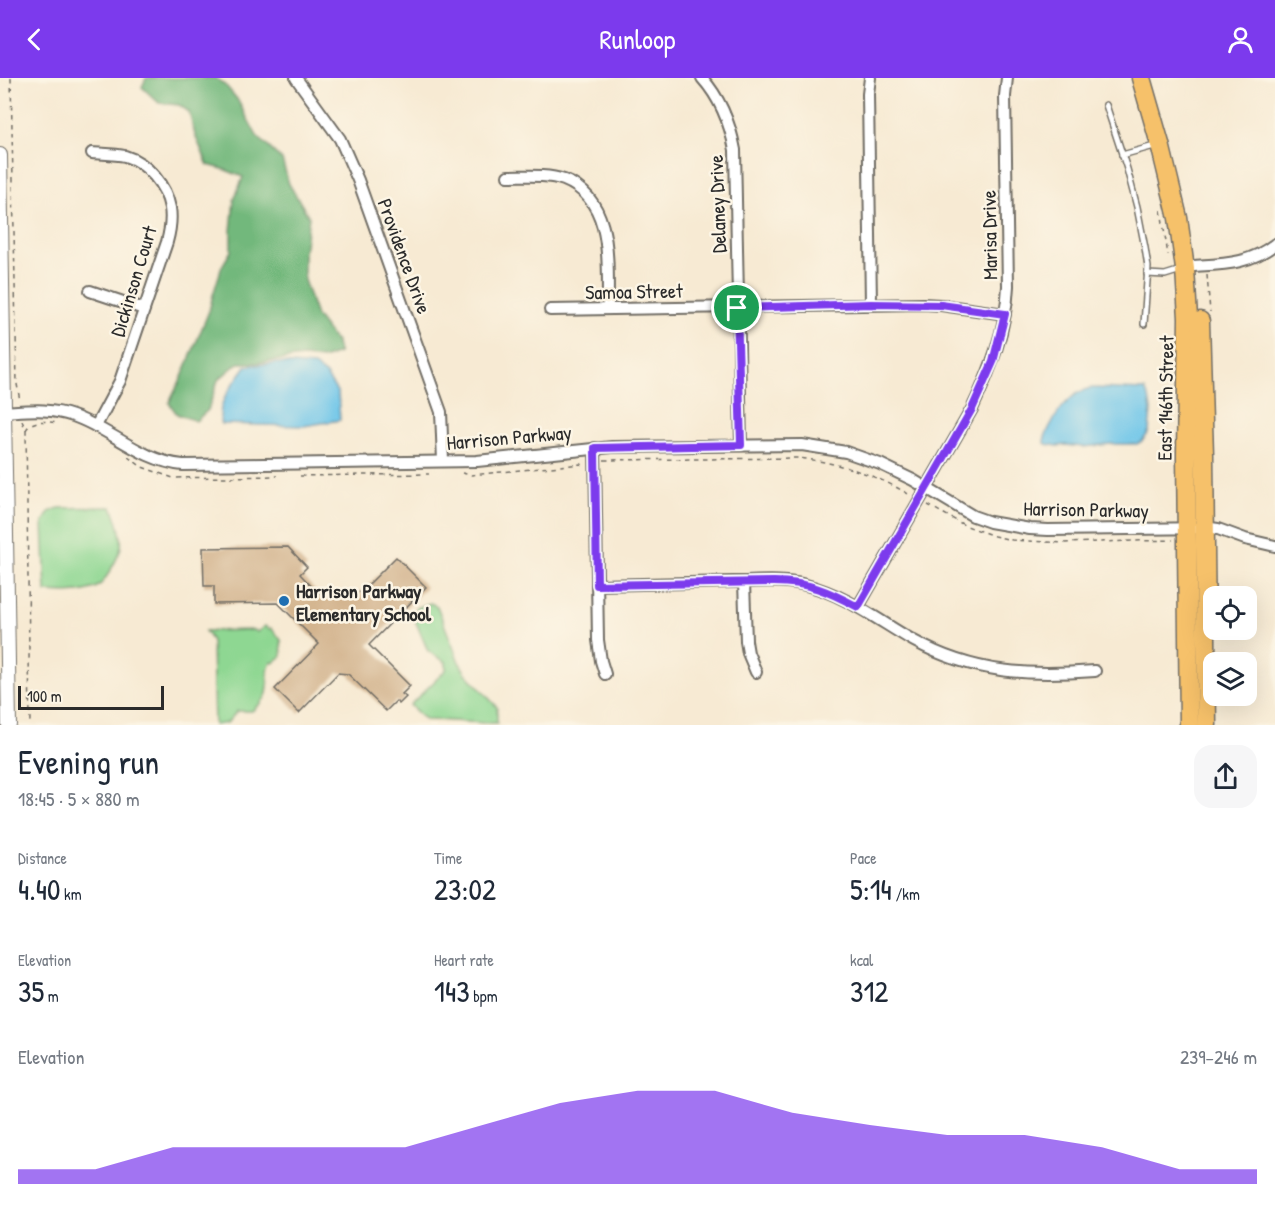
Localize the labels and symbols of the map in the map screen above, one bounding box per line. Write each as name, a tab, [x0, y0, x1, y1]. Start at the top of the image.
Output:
street label: Delaney Drive	[702, 154, 732, 254]
street label: Marisa Drive	[975, 190, 1003, 280]
street label: Providence Drive	[372, 195, 438, 317]
street label: Dickinson Court	[103, 221, 163, 340]
street label: Samoa Street	[585, 277, 684, 305]
pin	[711, 282, 762, 333]
street label: East 146th Street	[1150, 334, 1180, 461]
street label: Harrison Parkway	[445, 418, 573, 456]
street label: Harrison Parkway	[1023, 494, 1149, 524]
place label: Harrison Parkway Elementary School	[296, 577, 432, 628]
marker: Harrison Parkway Elementary School	[277, 594, 291, 608]
scale bar	[18, 683, 164, 710]

